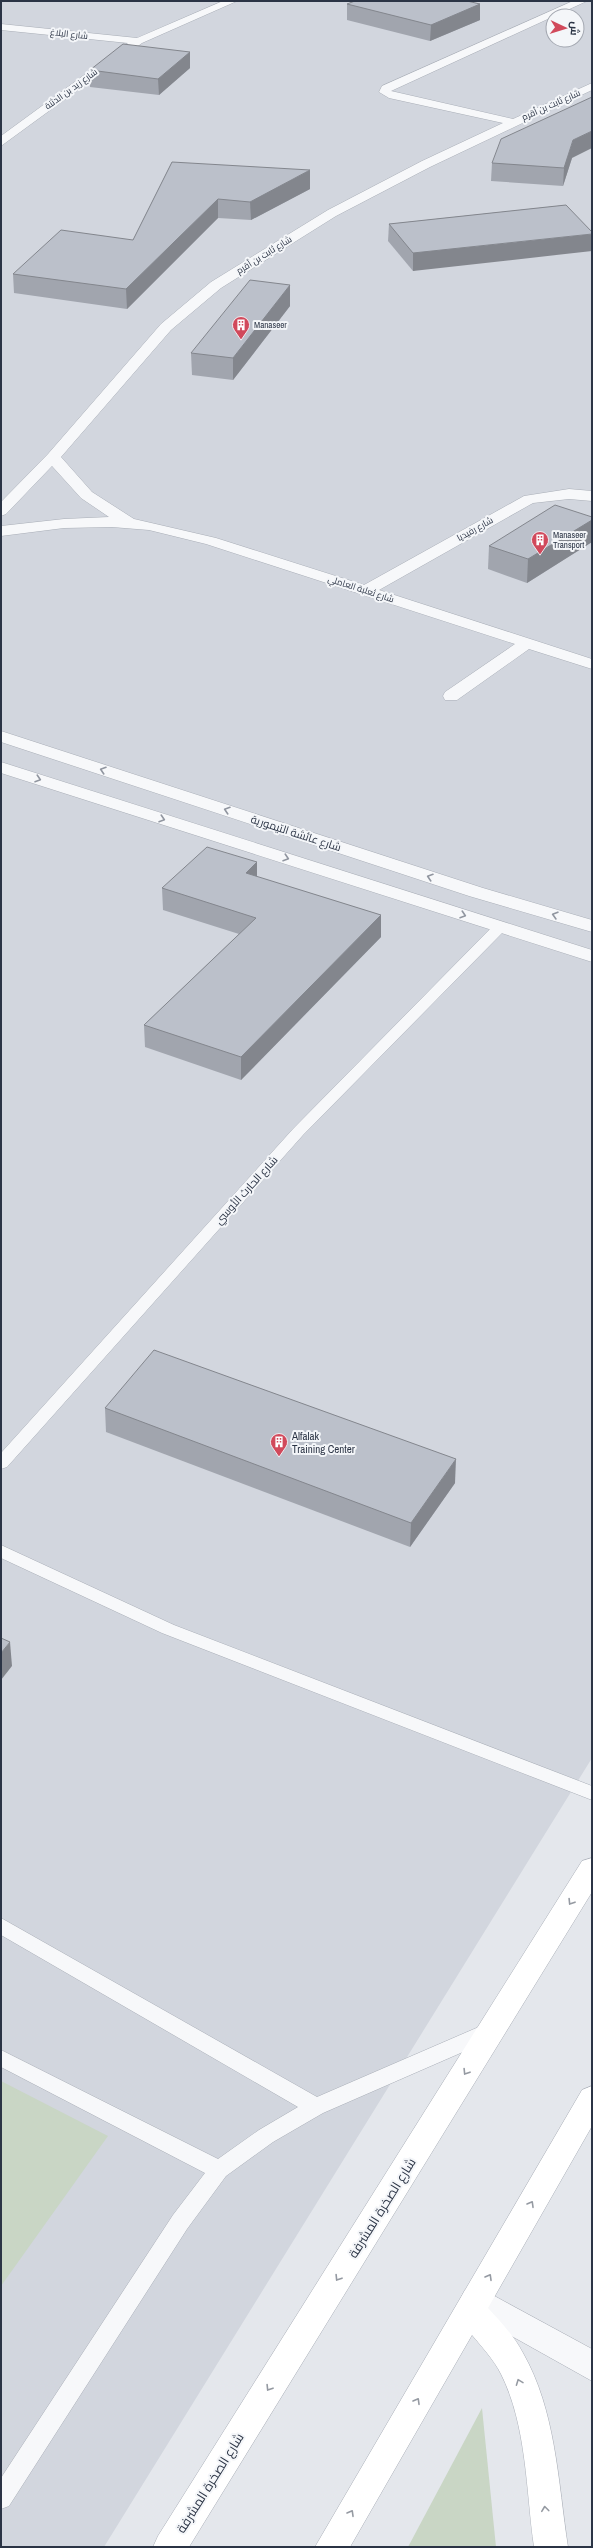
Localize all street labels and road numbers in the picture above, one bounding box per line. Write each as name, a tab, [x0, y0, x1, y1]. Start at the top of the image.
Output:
street label: شارع البلاغ	[49, 26, 89, 42]
street label: شارع زيد بن الدثنة	[42, 66, 100, 112]
street label: شارع ثابت بن أقرم	[520, 87, 582, 123]
street label: شارع ثابت بن أقرم	[234, 233, 294, 277]
street label: شارع رفيديا	[455, 514, 495, 544]
street label: شارع ثعلبة العاملي	[326, 573, 396, 606]
street label: شارع عائشة التيمورية	[249, 812, 343, 855]
street label: شارع الحارث الأوسي	[212, 1153, 281, 1228]
street label: شارع الصخرة المشرفة	[344, 2155, 420, 2261]
street label: شارع الصخرة المشرفة	[172, 2430, 248, 2536]

